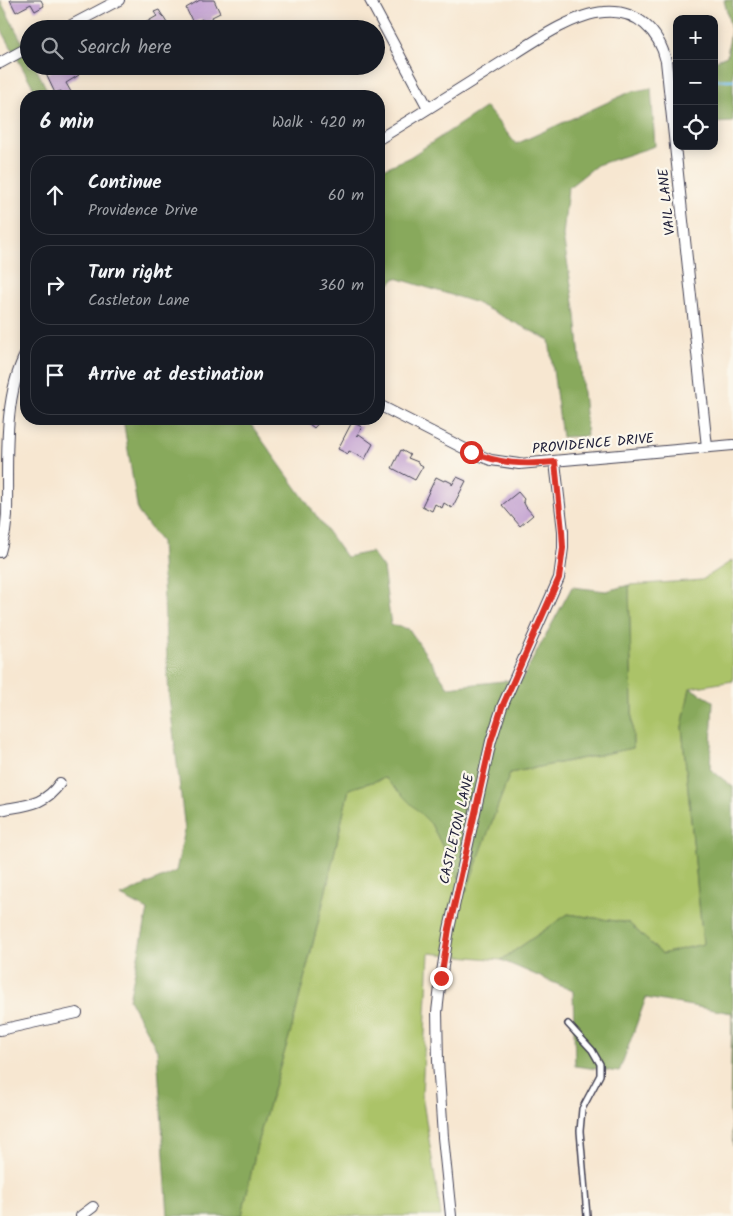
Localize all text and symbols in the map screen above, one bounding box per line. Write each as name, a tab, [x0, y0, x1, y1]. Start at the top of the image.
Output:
map controls	[673, 15, 718, 150]
button: +	[673, 15, 718, 60]
search box	[20, 20, 385, 75]
text: Search here	[78, 33, 172, 63]
icon: search	[38, 34, 66, 62]
button: −	[673, 60, 718, 105]
button: locate	[673, 105, 718, 150]
text: 6 min	[40, 106, 94, 139]
text: Walk · 420 m	[272, 110, 365, 135]
street label: VAIL LANE	[652, 167, 681, 237]
text: Continue	[88, 168, 161, 198]
icon: ahead	[41, 181, 69, 209]
text: 60 m	[328, 183, 364, 208]
text: Providence Drive	[88, 198, 198, 223]
text: Turn right	[88, 258, 173, 288]
icon: right	[41, 271, 69, 299]
text: 360 m	[319, 273, 364, 298]
text: Castleton Lane	[88, 288, 190, 313]
text: Arrive at destination	[88, 360, 264, 390]
icon: arrive	[41, 361, 69, 389]
street label: PROVIDENCE DRIVE	[531, 428, 656, 460]
route start	[460, 441, 483, 464]
street label: CASTLETON LANE	[434, 771, 481, 886]
route end	[430, 967, 453, 990]

